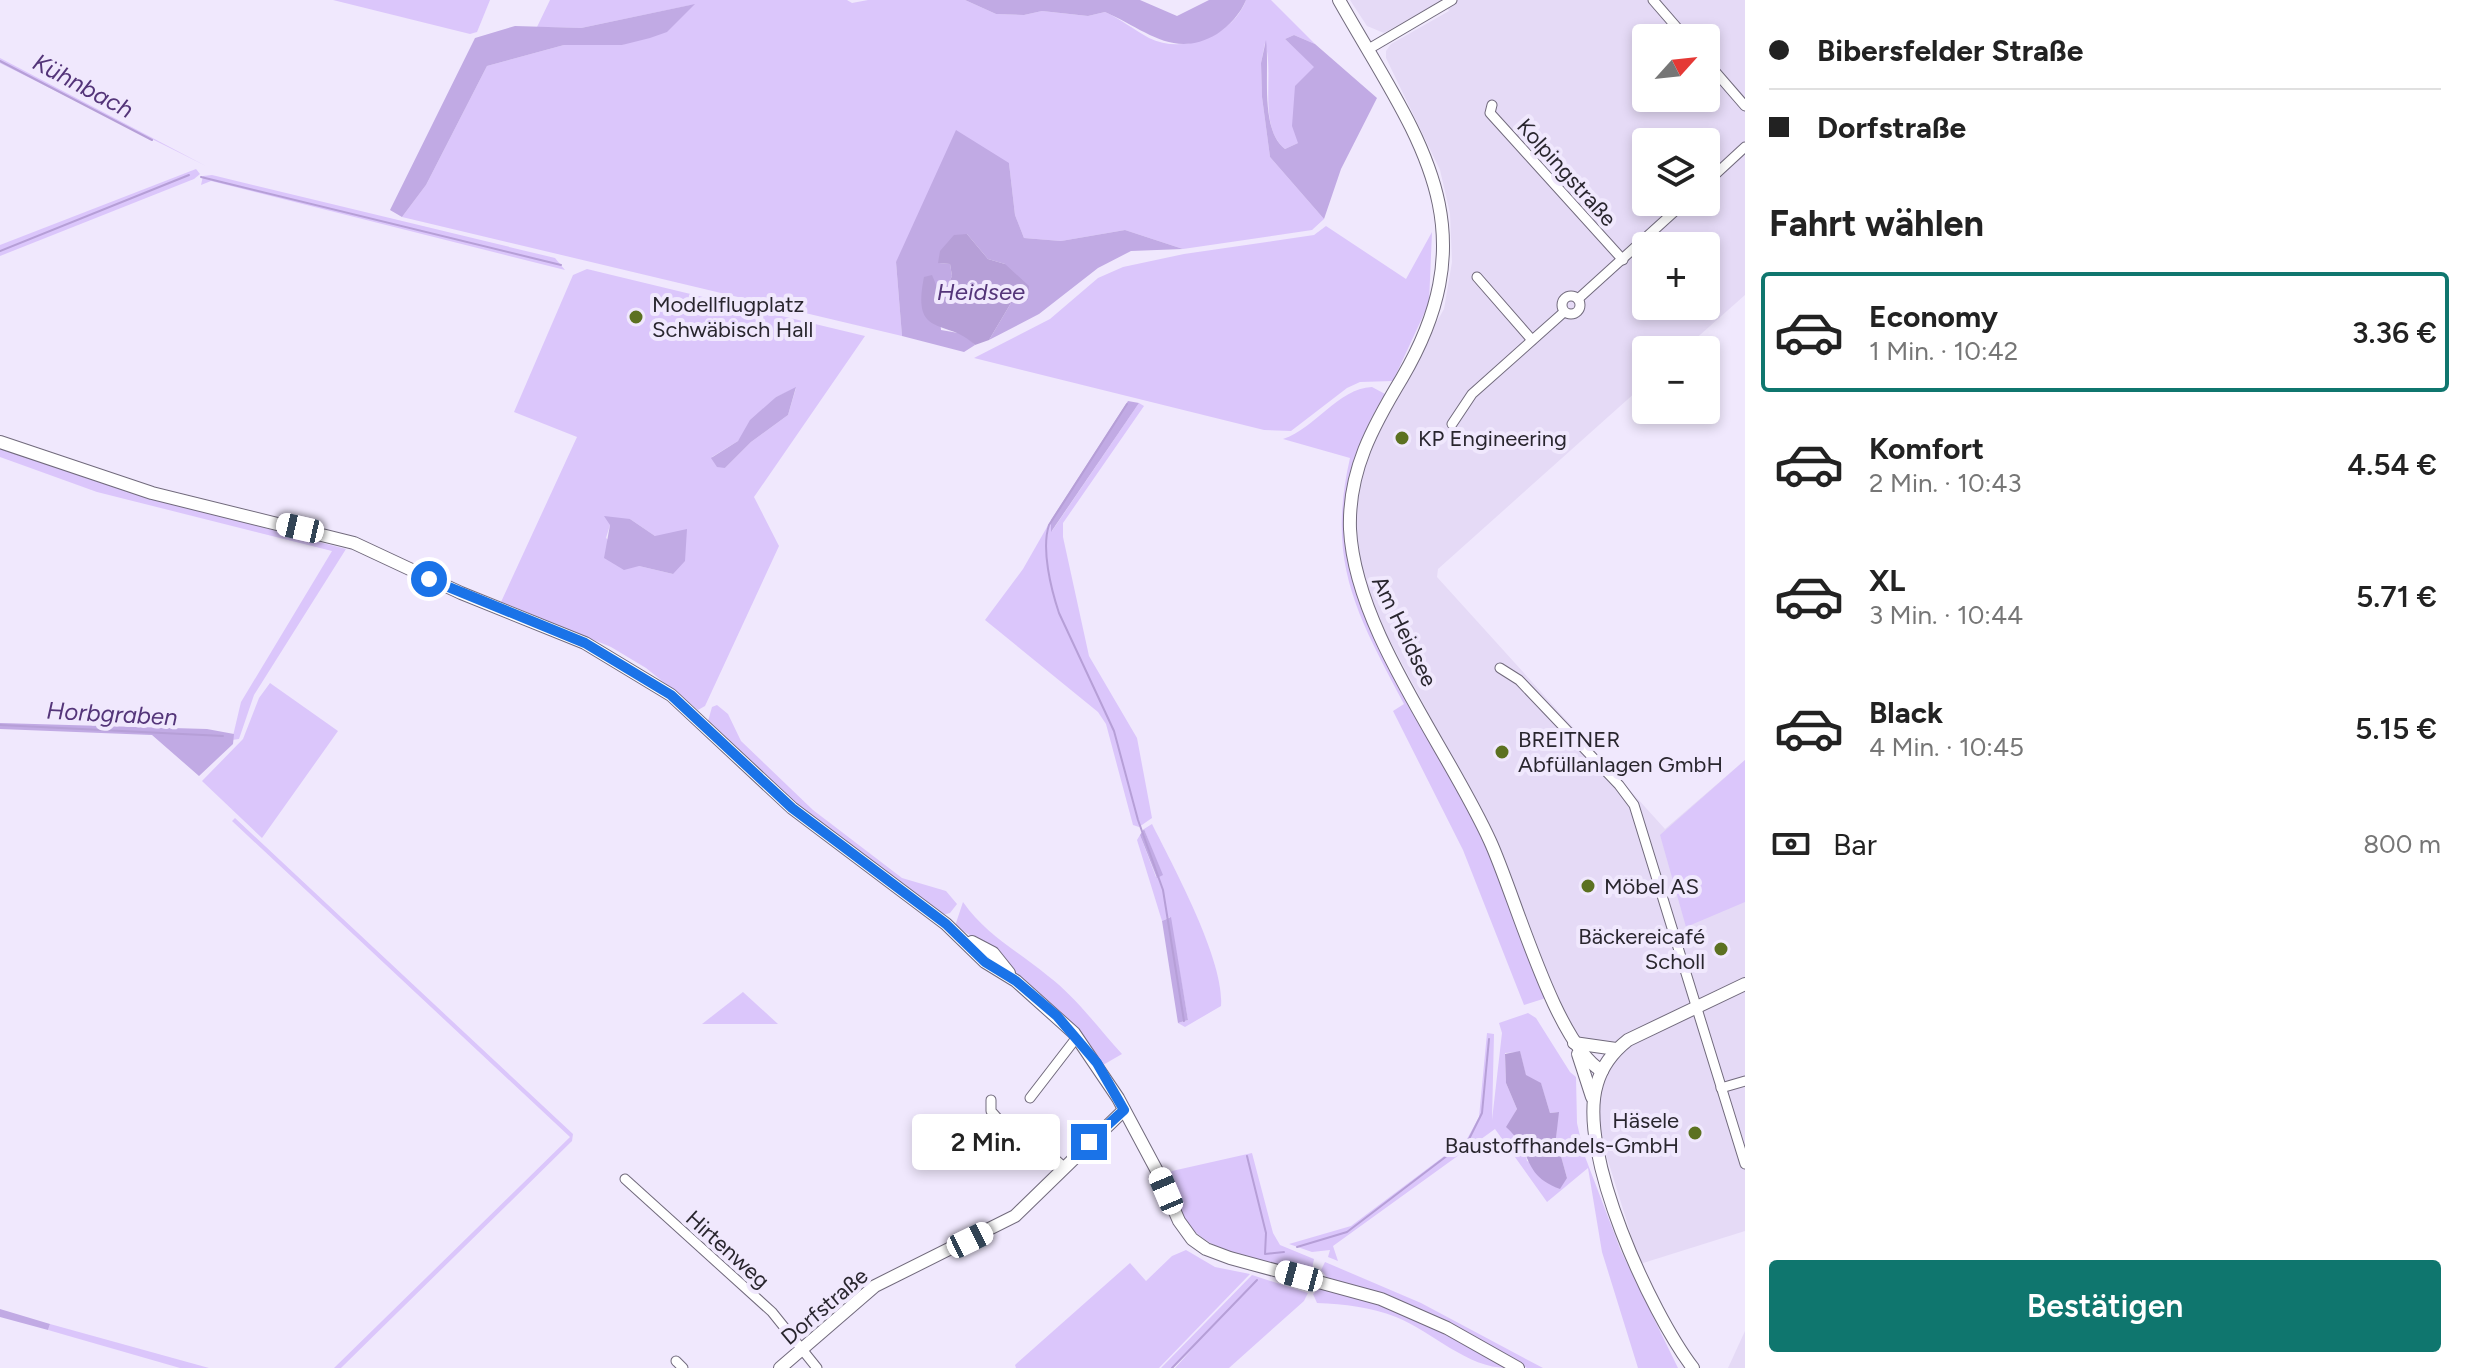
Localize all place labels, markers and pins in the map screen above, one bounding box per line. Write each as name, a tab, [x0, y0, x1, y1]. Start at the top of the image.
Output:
place label: Modellflugplatz Schwäbisch Hall	[652, 291, 813, 343]
marker: Modellflugplatz Schwäbisch Hall	[627, 308, 645, 326]
place label: KP Engineering	[1418, 425, 1567, 452]
marker: KP Engineering	[1393, 429, 1411, 447]
place label: BREITNER Abfüllanlagen GmbH	[1518, 726, 1723, 778]
marker: BREITNER Abfüllanlagen GmbH	[1493, 743, 1511, 761]
place label: Möbel AS	[1604, 873, 1699, 900]
marker: Möbel AS	[1579, 877, 1597, 895]
place label: Bäckereicafé Scholl	[1578, 923, 1705, 975]
marker: Bäckereicafé Scholl	[1712, 940, 1730, 958]
place label: Häsele Baustoffhandels-GmbH	[1445, 1107, 1679, 1159]
marker: Häsele Baustoffhandels-GmbH	[1686, 1124, 1704, 1142]

